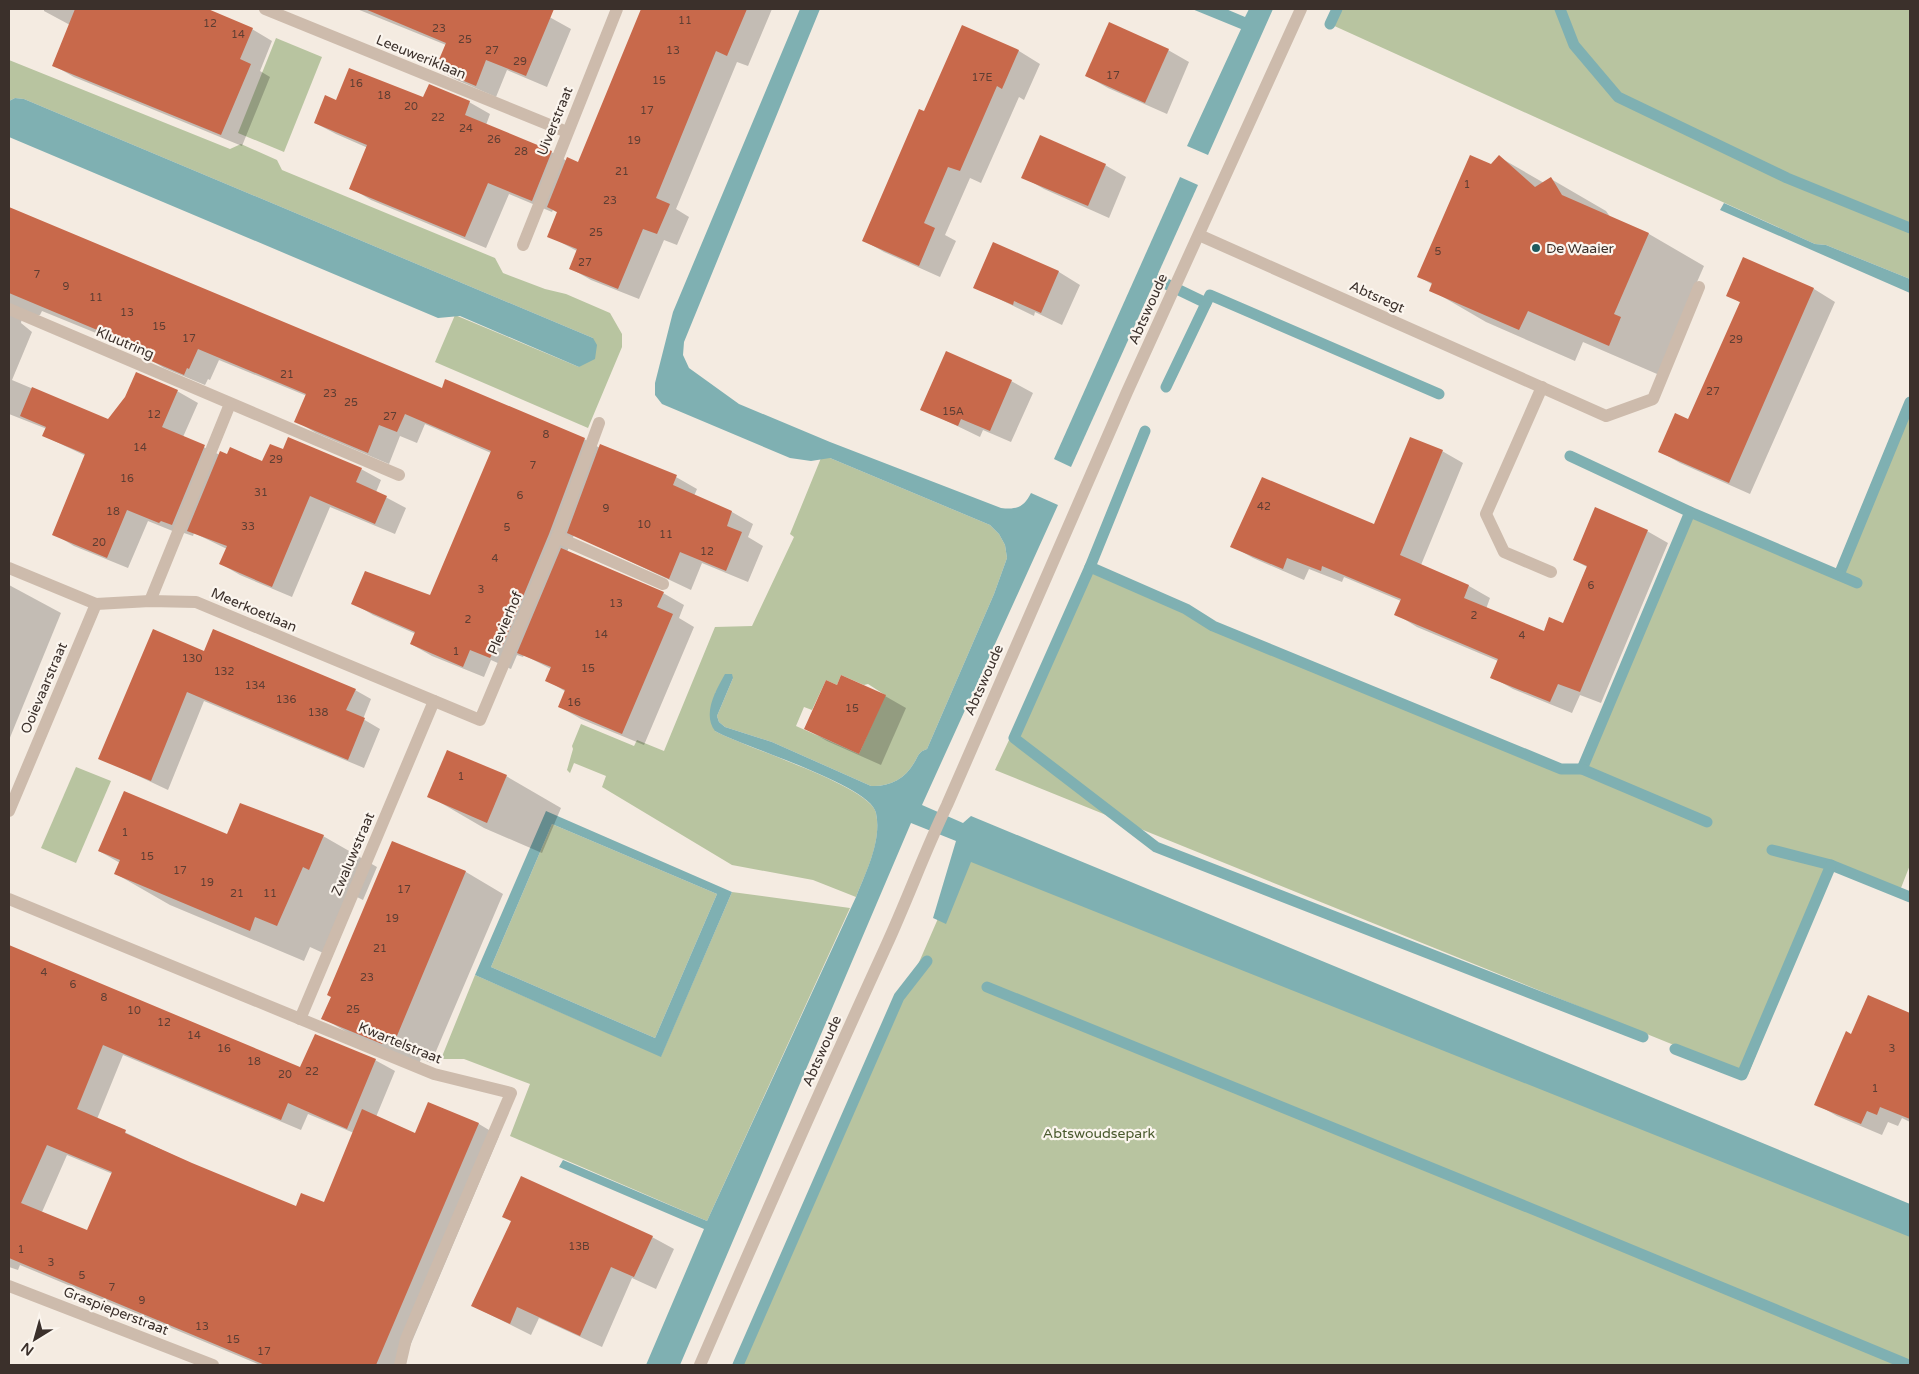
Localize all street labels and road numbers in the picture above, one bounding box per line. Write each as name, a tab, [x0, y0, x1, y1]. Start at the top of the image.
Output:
street label: Leeuweriklaan	[374, 31, 468, 83]
street label: Uiverstraat	[533, 83, 577, 158]
street label: Abtswoude	[1125, 271, 1171, 347]
street label: Abtsregt	[1347, 277, 1408, 317]
street label: Kluutring	[93, 323, 157, 363]
street label: Meerkoetlaan	[209, 584, 299, 636]
street label: Plevierhof	[484, 588, 526, 657]
street label: Ooievaarstraat	[17, 639, 71, 736]
street label: Abtswoude	[961, 642, 1007, 718]
street label: Zwaluwstraat	[328, 809, 379, 898]
street label: Abtswoude	[799, 1013, 845, 1089]
street label: Kwartelstraat	[356, 1019, 445, 1068]
street label: Graspieperstraat	[61, 1283, 172, 1339]

